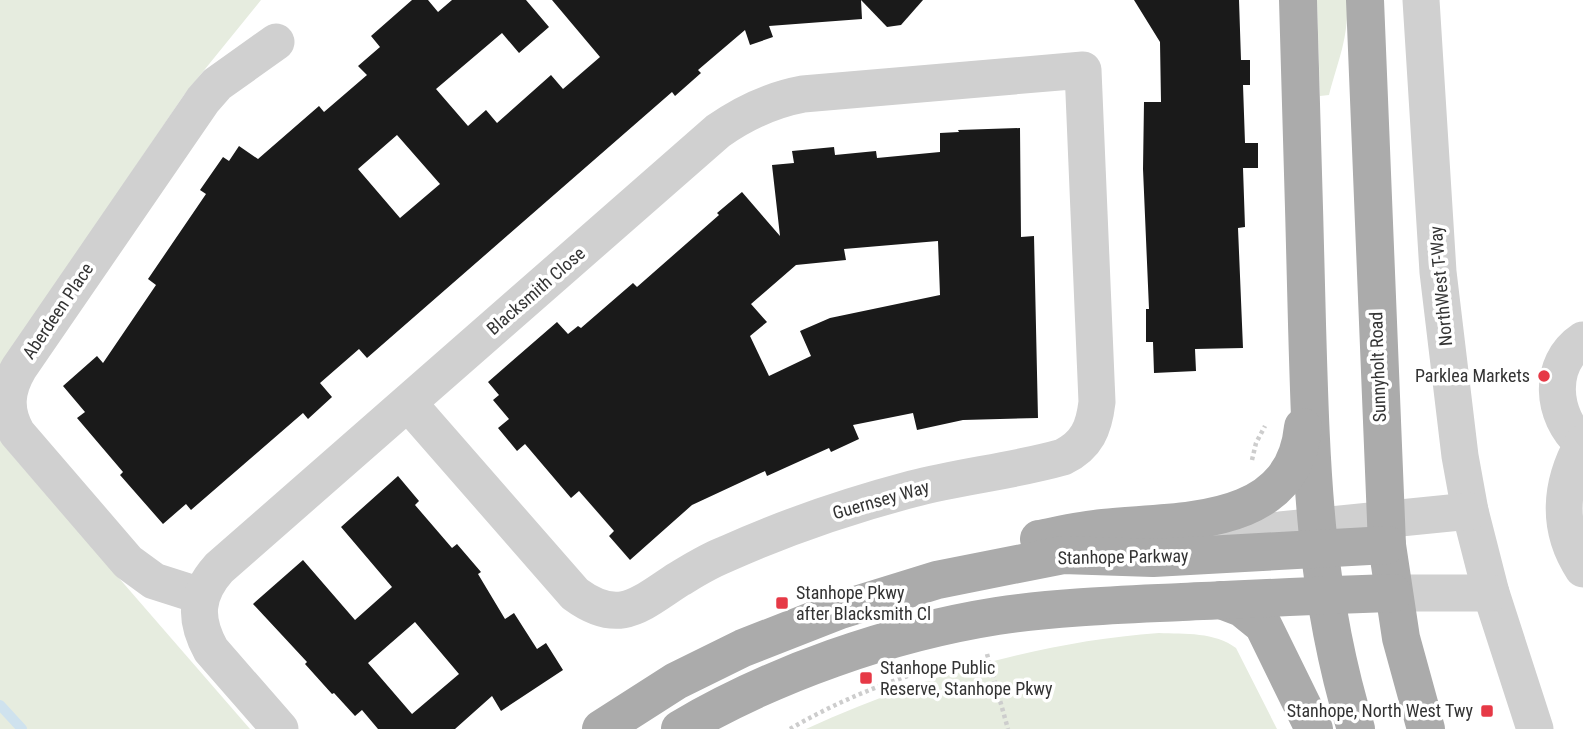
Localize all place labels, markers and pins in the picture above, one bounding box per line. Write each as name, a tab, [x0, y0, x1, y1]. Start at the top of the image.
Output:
place label: Parklea Markets	[1415, 365, 1530, 386]
marker: Parklea Markets	[1536, 368, 1552, 384]
place label: Stanhope Pkwy after Blacksmith Cl	[796, 582, 931, 624]
marker: Stanhope Pkwy after Blacksmith Cl	[774, 595, 790, 611]
place label: Stanhope Public Reserve, Stanhope Pkwy	[880, 657, 1053, 699]
marker: Stanhope Public Reserve, Stanhope Pkwy	[858, 670, 874, 686]
place label: Stanhope, North West Twy	[1287, 700, 1474, 721]
marker: Stanhope, North West Twy	[1479, 703, 1495, 719]

